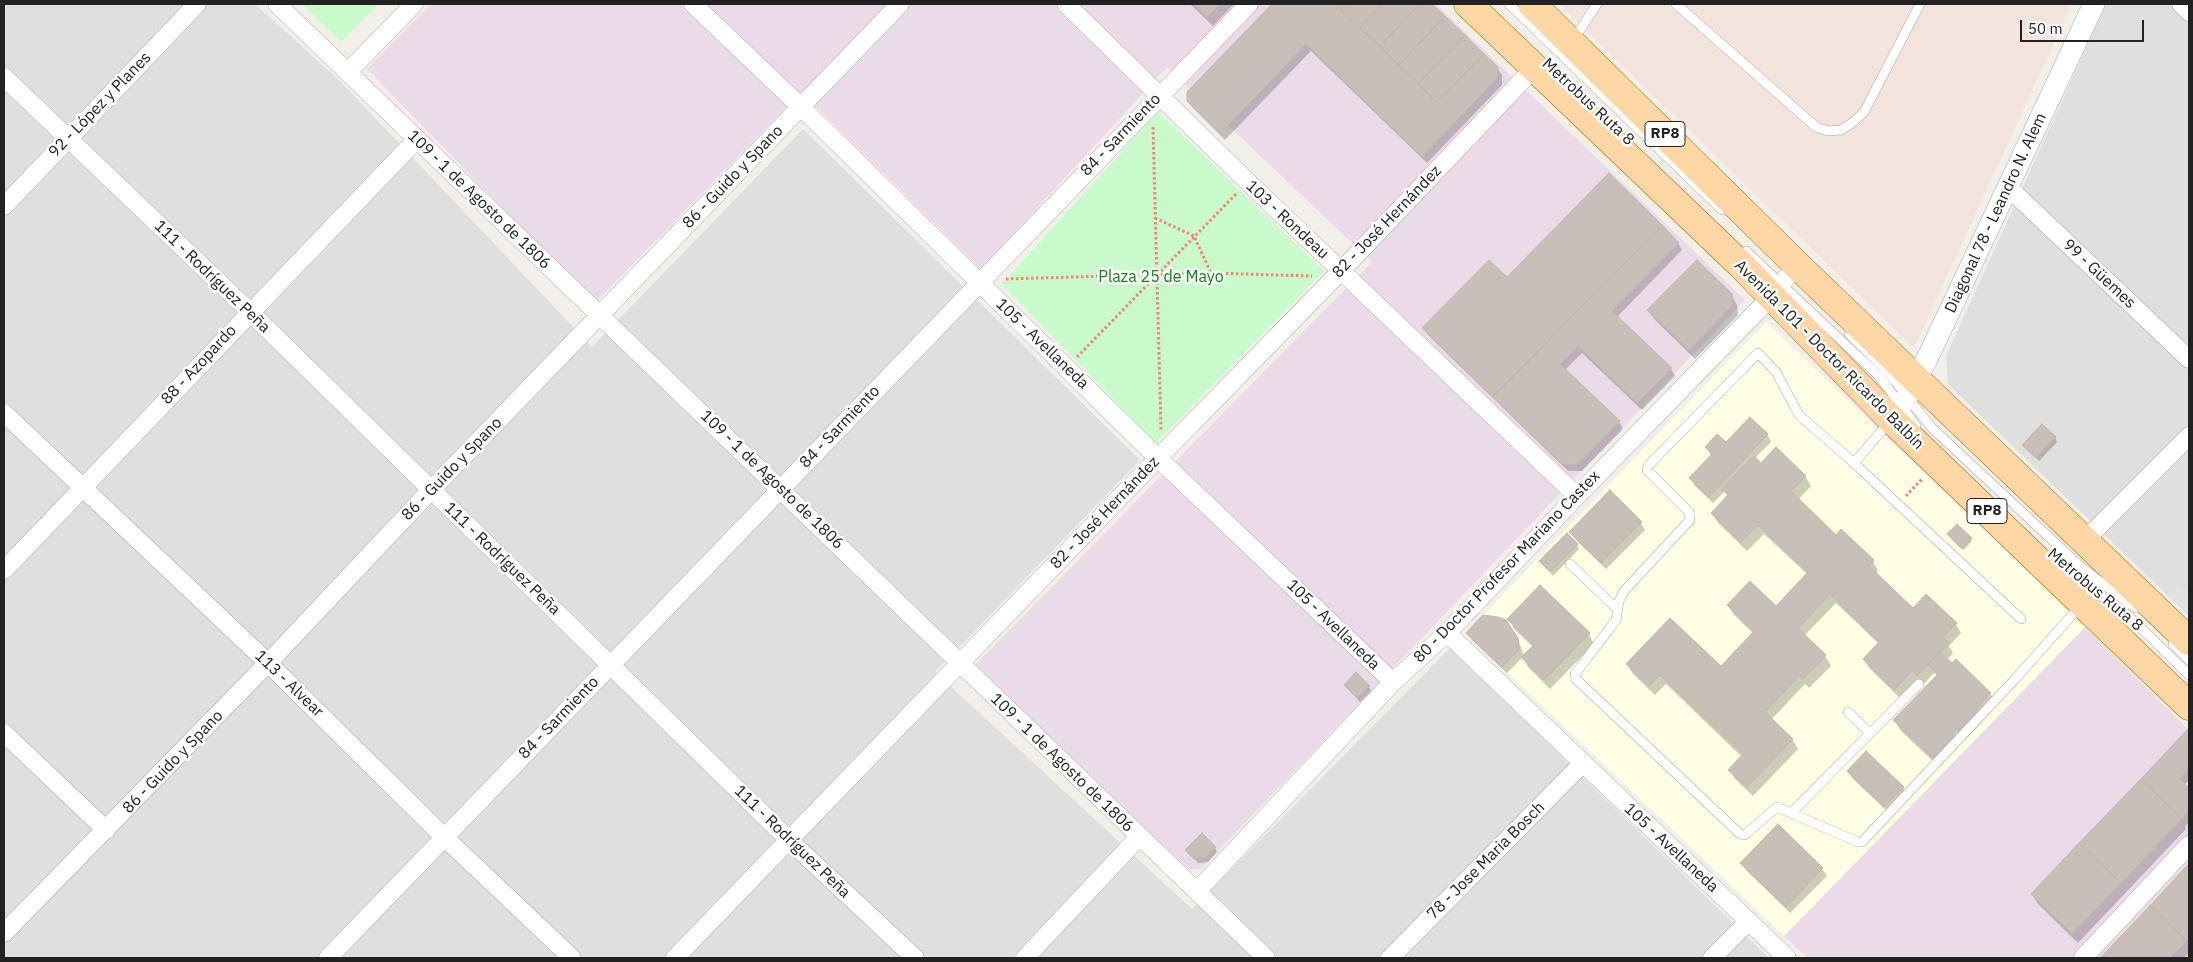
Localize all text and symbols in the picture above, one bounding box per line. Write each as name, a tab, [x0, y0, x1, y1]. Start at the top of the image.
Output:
scale bar	[2023, 10, 2147, 42]
text: 50 m	[2028, 19, 2063, 38]
street label: 92 - López y Planes	[45, 48, 155, 162]
street label: Metrobus Ruta 8	[1538, 54, 1638, 150]
street label: 84 - Sarmiento	[1077, 90, 1165, 180]
street label: Diagonal 78 - Leandro N. Alem	[1941, 110, 2051, 316]
street label: 86 - Guido y Spano	[679, 121, 787, 233]
road number: RP8	[1645, 122, 1685, 146]
street label: 109 - 1 de Agosto de 1806	[403, 127, 555, 273]
street label: 82 - José Hernández	[1328, 162, 1446, 282]
street label: 103 - Rondeau	[1242, 177, 1332, 263]
street label: 111 - Rodríguez Peña	[150, 217, 274, 337]
street label: 99 - Güemes	[2059, 235, 2139, 313]
street label: Avenida 101 - Doctor Ricardo Balbín	[1730, 256, 1928, 454]
park label: Plaza 25 de Mayo	[1098, 267, 1224, 287]
street label: 105 - Avellaneda	[991, 295, 1093, 393]
street label: 88 - Azopardo	[157, 321, 241, 409]
street label: 84 - Sarmiento	[796, 382, 884, 472]
street label: 109 - 1 de Agosto de 1806	[696, 407, 848, 553]
street label: 86 - Guido y Spano	[398, 413, 506, 525]
street label: 82 - José Hernández	[1046, 453, 1164, 573]
street label: 80 - Doctor Profesor Mariano Castex	[1410, 467, 1604, 667]
road number: RP8	[1967, 498, 2007, 524]
street label: 111 - Rodríguez Peña	[440, 499, 564, 619]
street label: Metrobus Ruta 8	[2043, 544, 2147, 636]
street label: 105 - Avellaneda	[1282, 576, 1384, 674]
street label: 113 - Alvear	[251, 646, 327, 722]
street label: 84 - Sarmiento	[515, 673, 603, 763]
street label: 109 - 1 de Agosto de 1806	[986, 690, 1138, 836]
street label: 86 - Guido y Spano	[119, 706, 227, 818]
street label: 111 - Rodríguez Peña	[730, 782, 854, 902]
street label: 78 - Jose Maria Bosch	[1423, 798, 1549, 924]
street label: 105 - Avellaneda	[1620, 799, 1722, 897]

